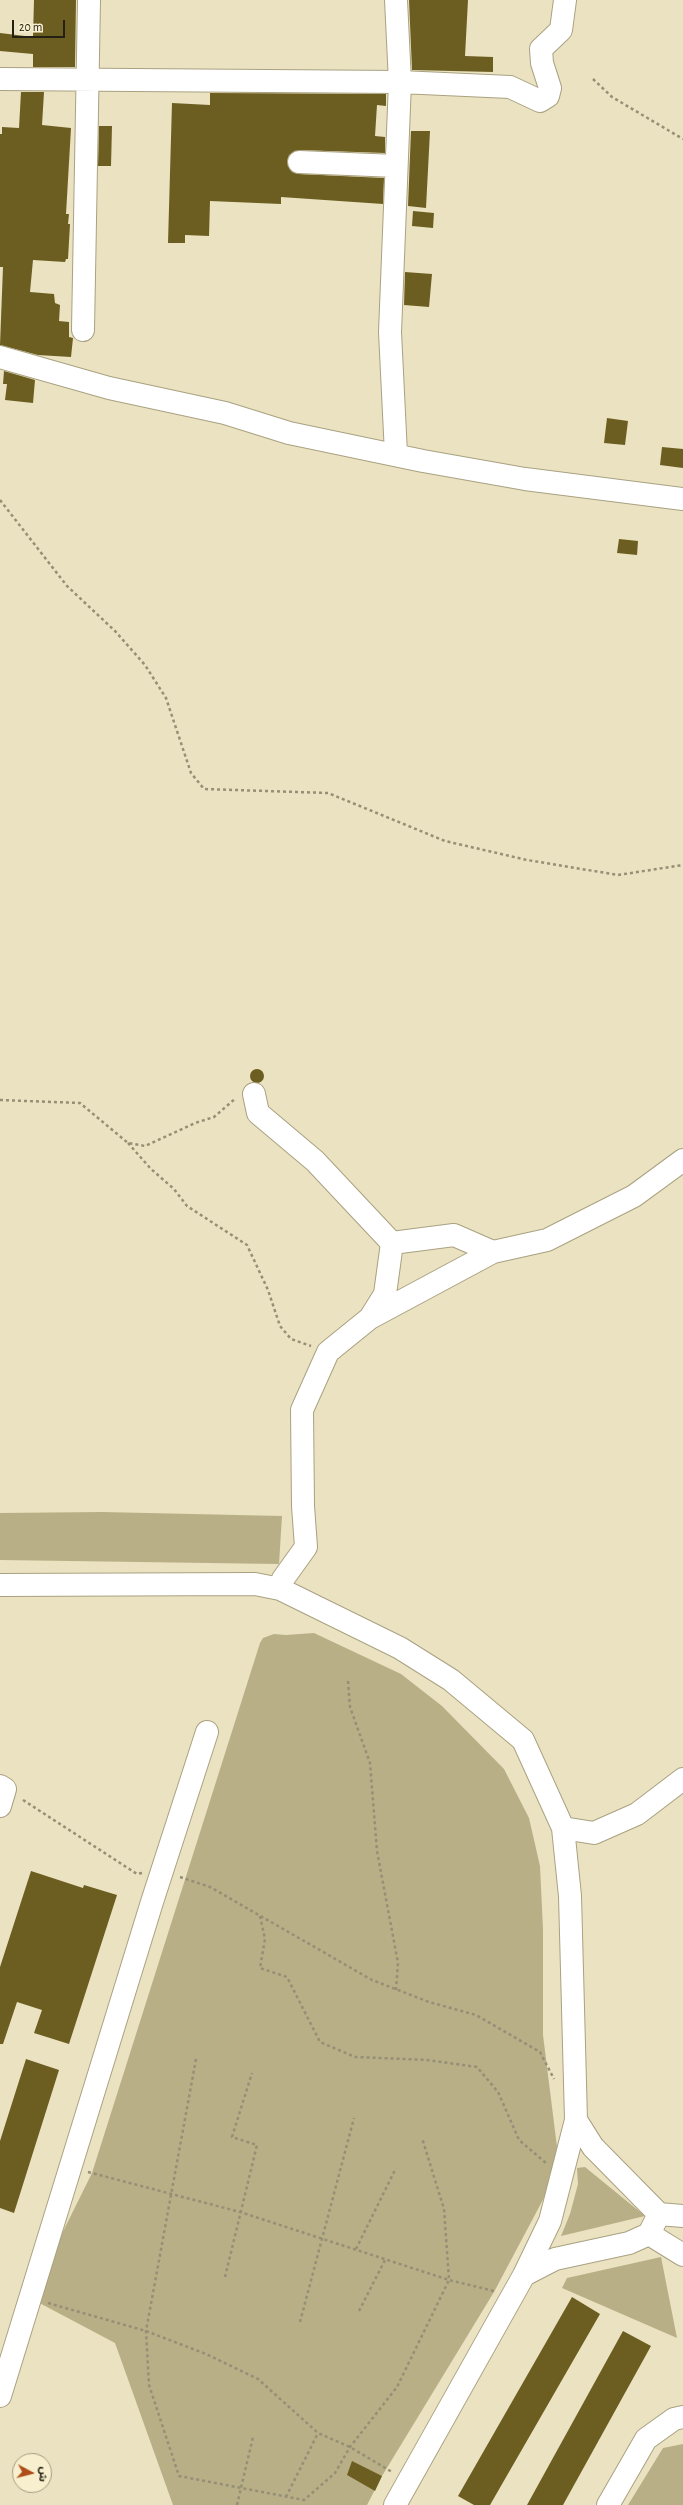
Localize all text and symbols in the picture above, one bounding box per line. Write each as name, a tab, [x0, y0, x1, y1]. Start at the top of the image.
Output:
scale bar	[14, 12, 67, 38]
text: 20 m	[19, 21, 42, 33]
north arrow	[12, 2453, 52, 2493]
text: ش	[37, 2466, 50, 2483]

